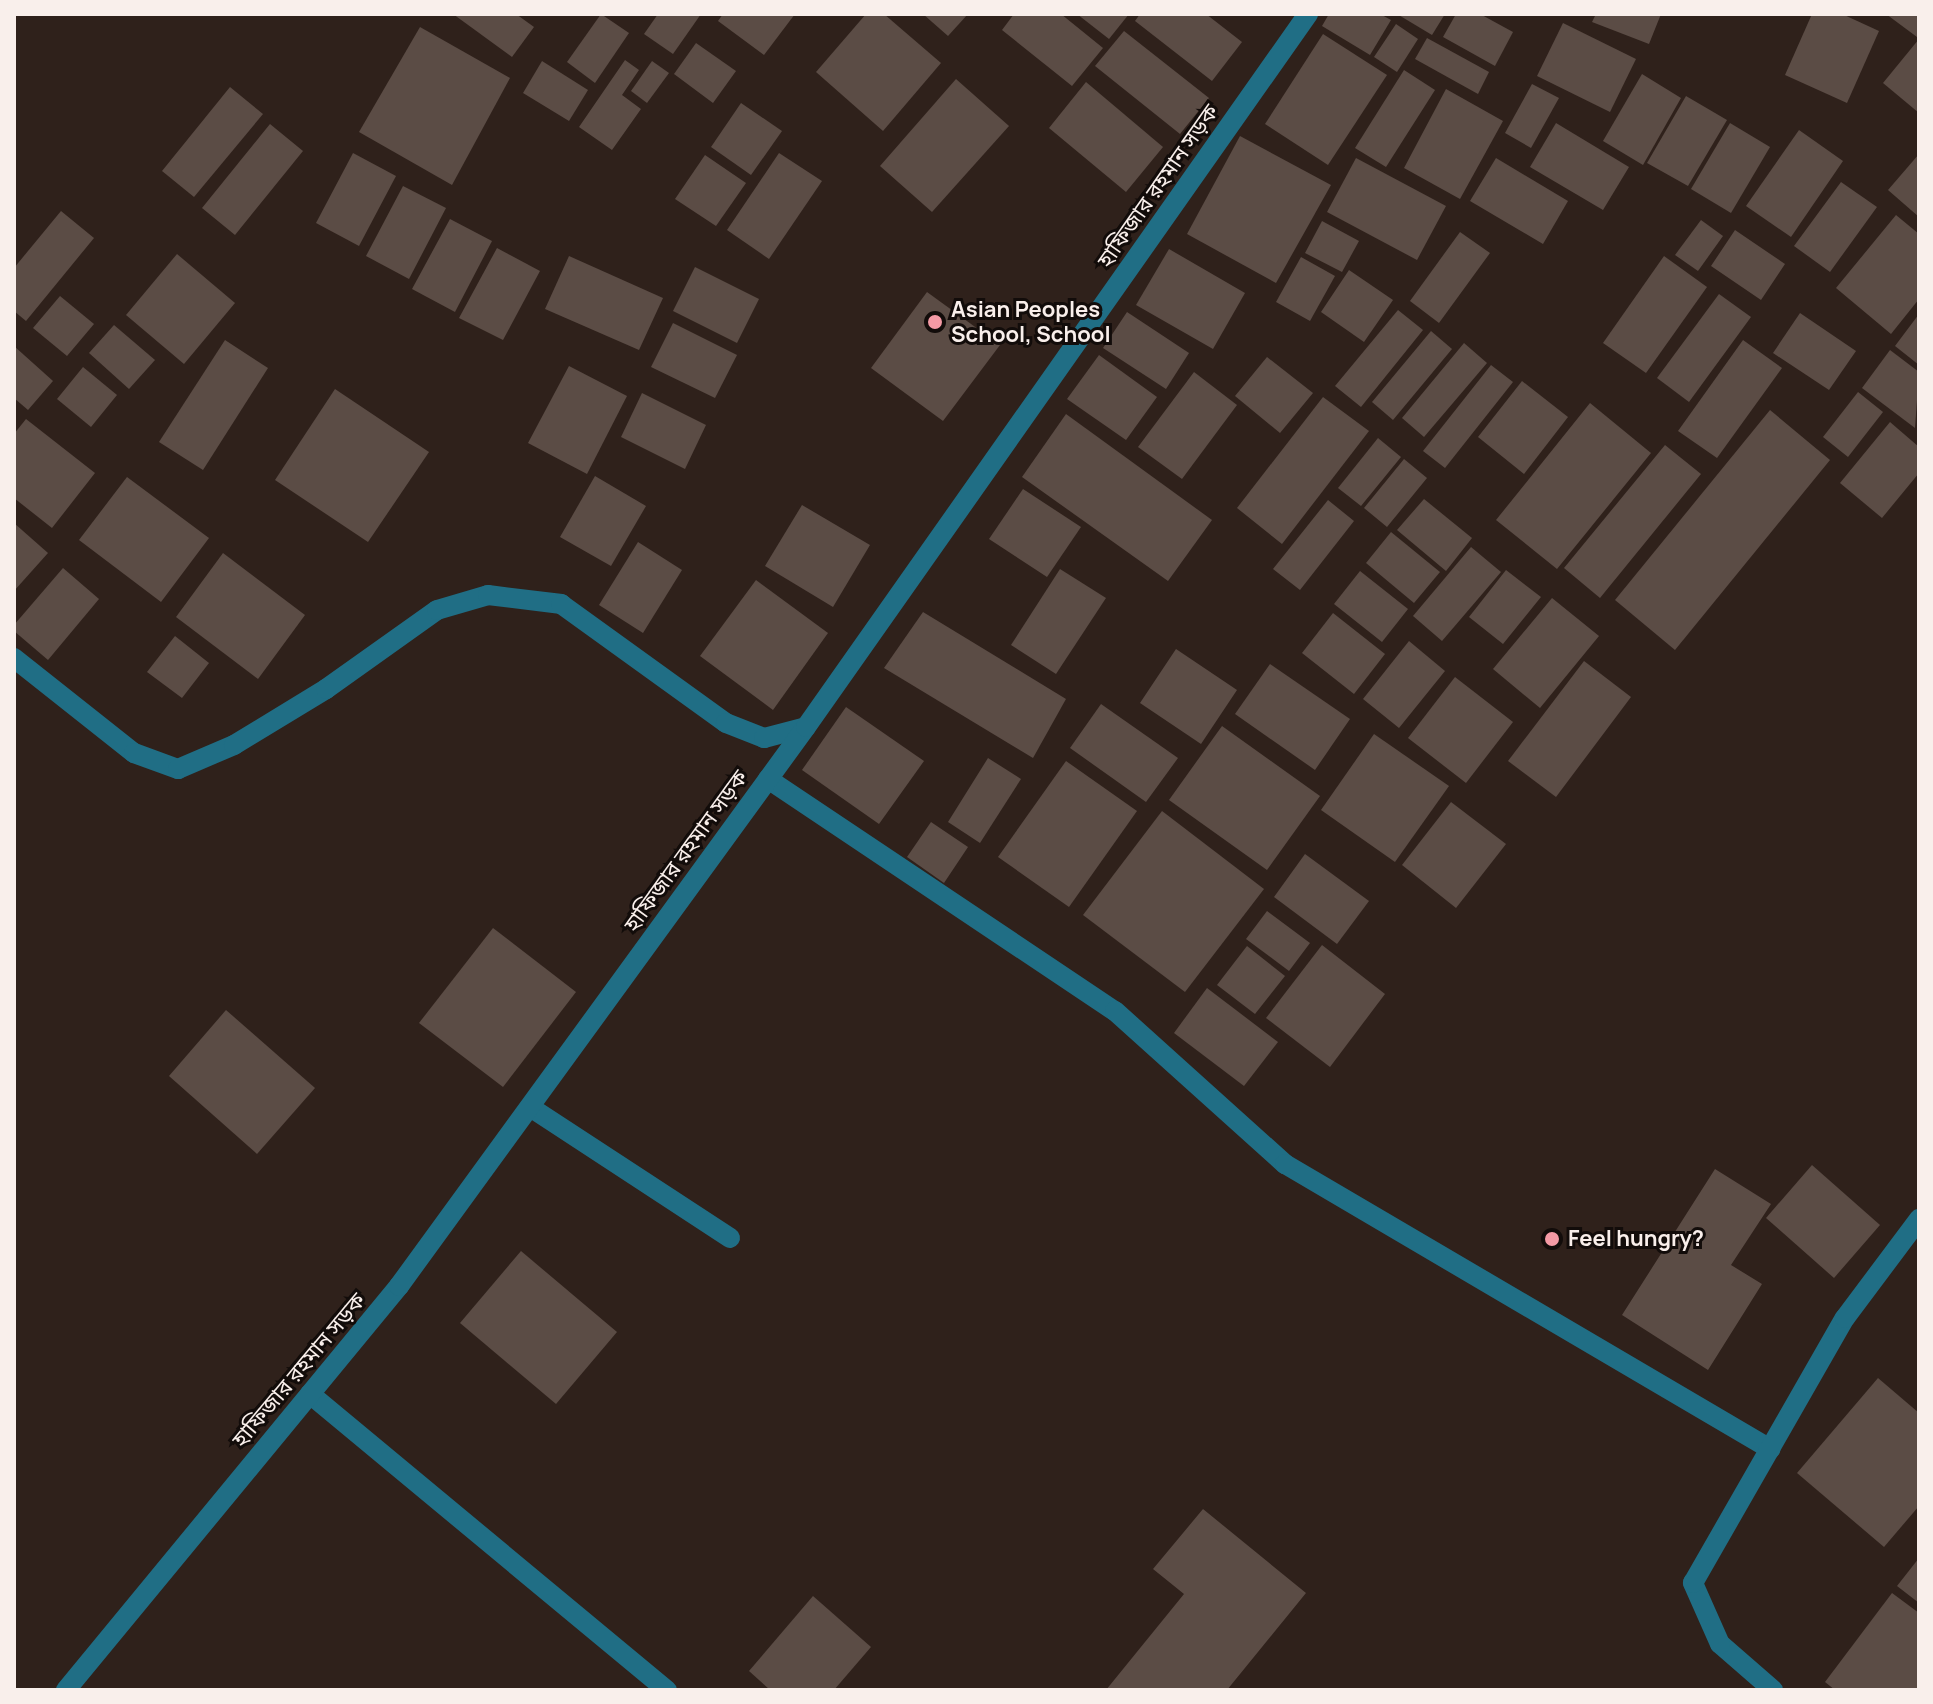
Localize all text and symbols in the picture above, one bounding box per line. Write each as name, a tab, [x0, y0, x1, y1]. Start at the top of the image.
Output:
street label: হাফিজার রহমান সড়ক	[1092, 99, 1224, 273]
place label: Asian Peoples School, School	[951, 296, 1111, 348]
marker: Asian Peoples School, School	[926, 313, 944, 331]
street label: হাফিজার রহমান সড়ক	[619, 765, 753, 937]
place label: Feel hungry?	[1568, 1226, 1704, 1252]
marker: Feel hungry?	[1543, 1230, 1561, 1248]
street label: হাফিজার রহমান সড়ক	[227, 1288, 371, 1452]

